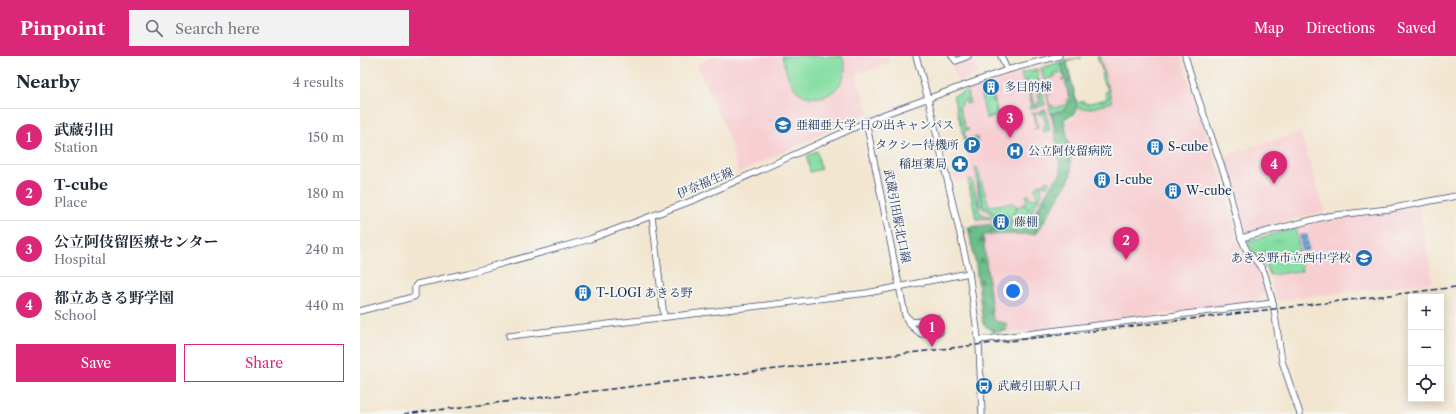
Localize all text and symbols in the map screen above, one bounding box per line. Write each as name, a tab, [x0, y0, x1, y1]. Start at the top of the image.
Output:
search box	[129, 10, 409, 46]
text: Pinpoint	[20, 17, 105, 40]
icon: search	[143, 17, 165, 39]
text: Search here	[175, 19, 260, 38]
text: Map	[1254, 19, 1284, 37]
text: Directions	[1306, 19, 1375, 37]
text: Saved	[1397, 19, 1436, 37]
text: Nearby	[16, 72, 80, 92]
text: 4 results	[293, 74, 344, 90]
building icon: 多目的棟	[981, 77, 1001, 97]
place label: 多目的棟	[1004, 79, 1052, 94]
pin: 3	[997, 105, 1023, 138]
school or university icon: 亜細亜大学 日の出キャンパス	[773, 115, 793, 135]
place label: 亜細亜大学 日の出キャンパス	[796, 117, 954, 132]
text: 武蔵引田	[54, 120, 114, 139]
text: 1	[26, 129, 32, 145]
text: 150 m	[308, 129, 344, 145]
parking icon: タクシー待機所	[962, 135, 982, 155]
place label: タクシー待機所	[875, 137, 959, 152]
building icon: S-cube	[1145, 137, 1165, 157]
text: Station	[54, 139, 98, 155]
place label: S-cube	[1168, 139, 1209, 154]
hospital icon: 公立阿伎留病院	[1005, 141, 1025, 161]
place label: 公立阿伎留病院	[1028, 143, 1112, 158]
pin: 4	[1261, 151, 1287, 184]
pharmacy icon: 稲垣薬局	[950, 154, 970, 174]
place label: 稲垣薬局	[899, 156, 947, 171]
street label: 伊奈福生線	[674, 164, 735, 201]
street label: 武蔵引田駅北口線	[881, 167, 914, 264]
building icon: I-cube	[1092, 170, 1112, 190]
place label: I-cube	[1115, 172, 1153, 187]
text: T-cube	[54, 175, 108, 194]
building icon: W-cube	[1163, 181, 1183, 201]
place label: W-cube	[1185, 183, 1232, 198]
text: 2	[25, 185, 33, 201]
text: 180 m	[307, 185, 344, 201]
text: Place	[54, 194, 87, 210]
building icon: 藤棚	[991, 212, 1011, 232]
place label: 藤棚	[1014, 214, 1038, 229]
pin: 2	[1113, 227, 1139, 260]
text: 公立阿伎留医療センター	[54, 232, 218, 251]
text: 3	[25, 241, 33, 257]
text: 240 m	[305, 241, 344, 257]
school or university icon: あきる野市立西中学校	[1354, 248, 1374, 268]
place label: あきる野市立西中学校	[1231, 250, 1351, 265]
text: Hospital	[54, 251, 106, 267]
your location	[1003, 281, 1023, 301]
building icon: T-LOGI あきる野	[573, 283, 593, 303]
place label: T-LOGI あきる野	[596, 285, 693, 300]
text: 都立あきる野学園	[54, 288, 174, 307]
map controls	[1408, 294, 1444, 402]
button: +	[1408, 294, 1444, 330]
text: 4	[25, 297, 33, 313]
text: 440 m	[305, 297, 344, 313]
text: School	[54, 307, 97, 323]
pin: 1	[919, 314, 945, 347]
button: −	[1408, 330, 1444, 366]
button: Save	[16, 344, 176, 382]
button: Share	[184, 344, 344, 382]
button: locate	[1408, 366, 1444, 402]
bus stop icon: 武蔵引田駅入口	[974, 376, 994, 396]
place label: 武蔵引田駅入口	[997, 378, 1081, 393]

